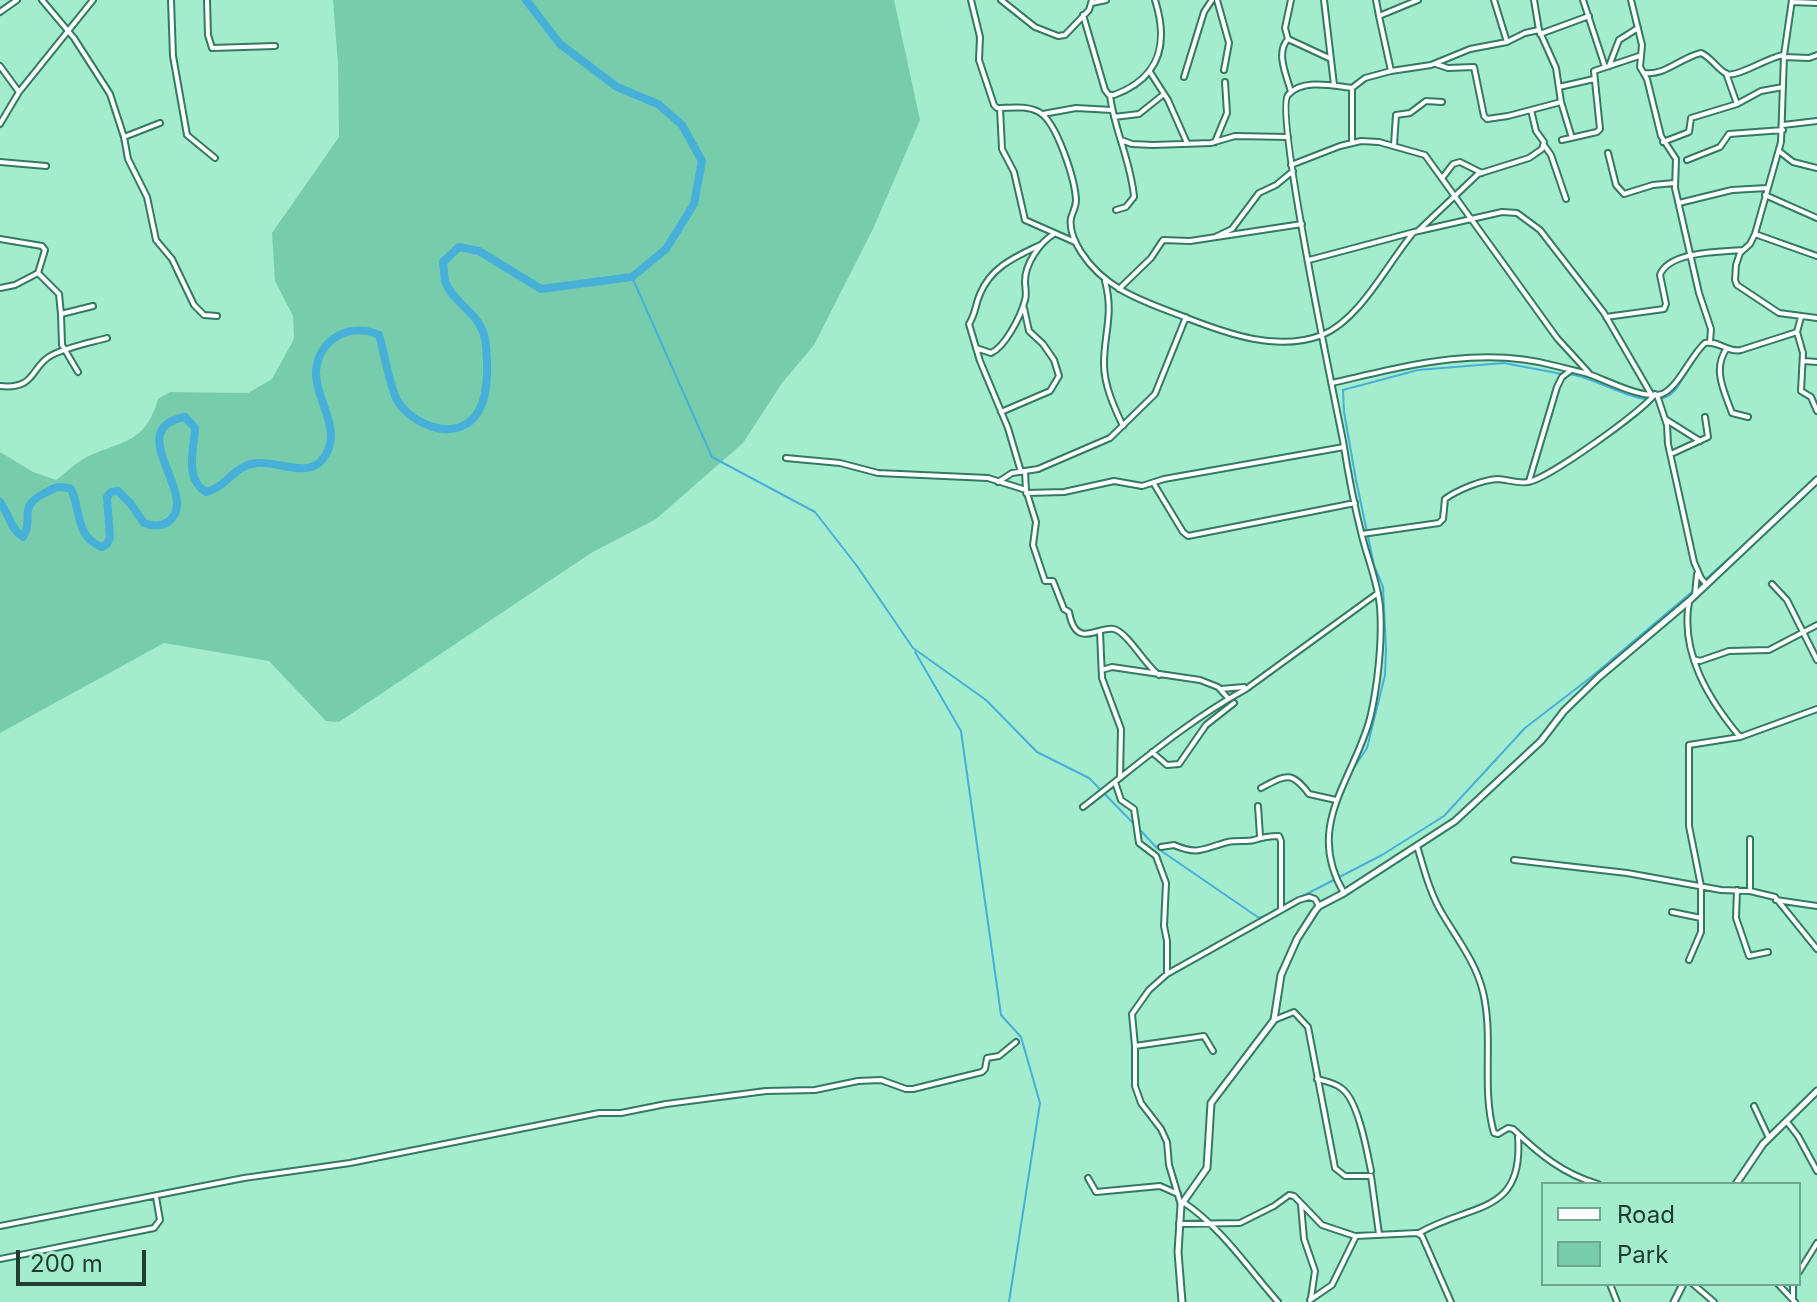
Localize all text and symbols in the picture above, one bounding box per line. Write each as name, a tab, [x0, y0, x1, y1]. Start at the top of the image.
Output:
legend	[1541, 1182, 1801, 1286]
text: Road	[1617, 1200, 1675, 1229]
scale bar	[20, 1234, 150, 1284]
text: Park	[1617, 1240, 1668, 1269]
text: 200 m	[30, 1249, 103, 1278]

